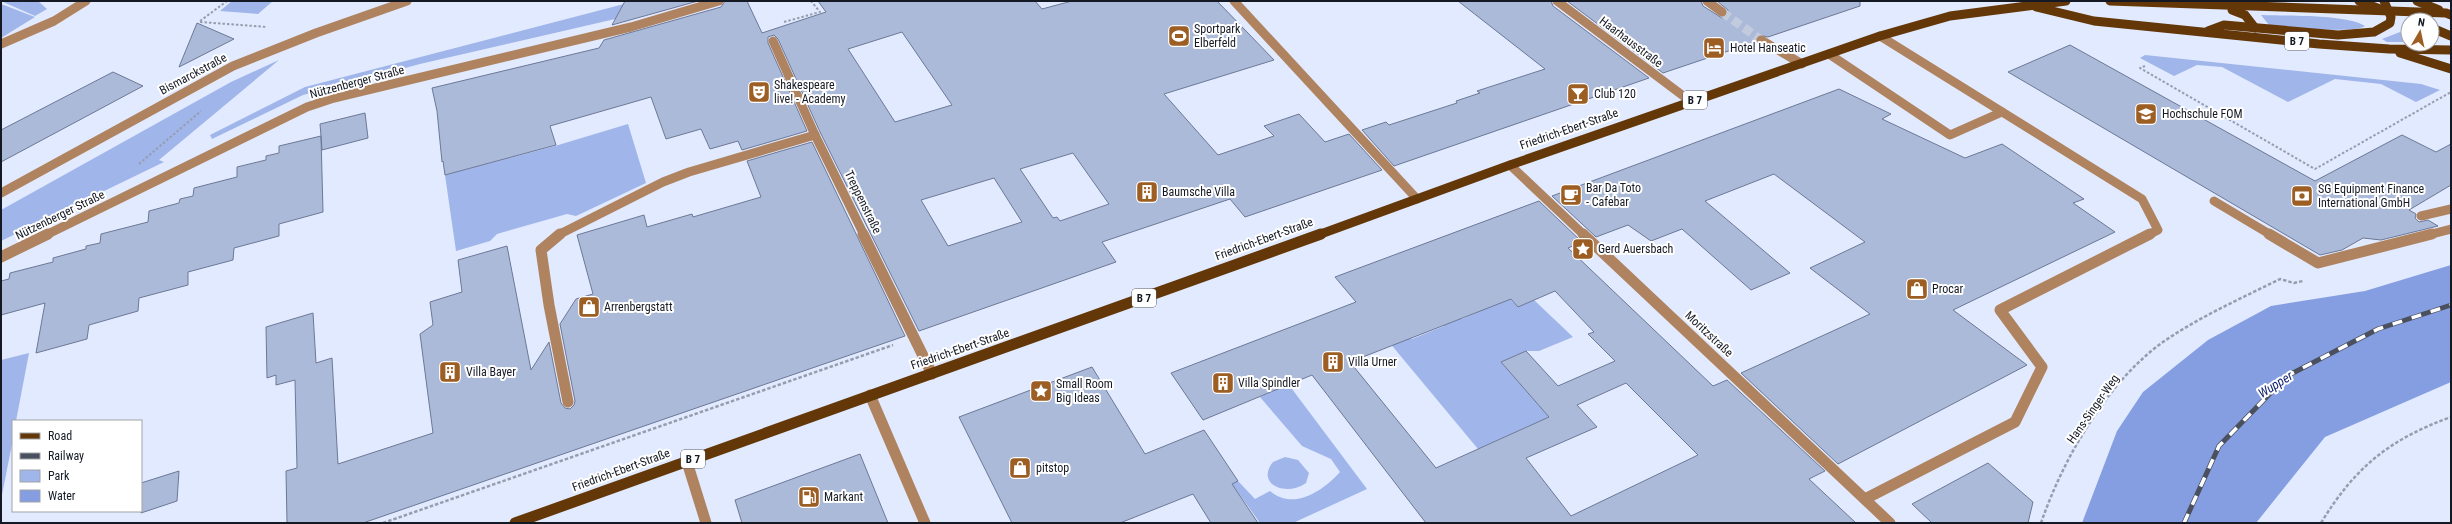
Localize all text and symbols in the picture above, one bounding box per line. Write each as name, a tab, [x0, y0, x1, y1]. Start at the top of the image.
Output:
north arrow	[2400, 12, 2440, 52]
street label: Haarhausstraße	[1597, 14, 1666, 71]
text: N	[2417, 16, 2426, 30]
place label: Sportpark Elberfeld	[1194, 22, 1241, 50]
sports icon: Sportpark Elberfeld	[1166, 23, 1192, 49]
road number: B 7	[2285, 32, 2309, 50]
hotel icon: Hotel Hanseatic	[1701, 35, 1727, 61]
place label: Hotel Hanseatic	[1730, 41, 1806, 55]
street label: Bismarckstraße	[157, 50, 229, 98]
street label: Nützenberger Straße	[308, 63, 406, 101]
place label: Shakespeare live! - Academy	[774, 78, 845, 106]
theatre icon: Shakespeare live! - Academy	[746, 79, 772, 105]
bar icon: Club 120	[1565, 81, 1591, 107]
place label: Club 120	[1594, 87, 1636, 101]
road number: B 7	[1683, 91, 1707, 109]
school or university icon: Hochschule FOM	[2133, 101, 2159, 127]
street label: Friedrich-Ebert-Straße	[1518, 105, 1620, 152]
place label: Hochschule FOM	[2162, 107, 2243, 121]
street label: Treppenstraße	[842, 168, 884, 236]
building icon: Baumsche Villa	[1134, 179, 1160, 205]
place label: Bar Da Toto - Cafebar	[1586, 181, 1641, 209]
cafe icon: Bar Da Toto - Cafebar	[1558, 182, 1584, 208]
place label: SG Equipment Finance International GmbH	[2318, 182, 2425, 210]
bank icon: SG Equipment Finance International GmbH	[2289, 183, 2315, 209]
place label: Baumsche Villa	[1162, 185, 1235, 199]
street label: Nützenberger Straße	[13, 187, 107, 243]
street label: Friedrich-Ebert-Straße	[1213, 215, 1315, 263]
place icon: Gerd Auersbach	[1570, 236, 1596, 262]
place label: Gerd Auersbach	[1598, 242, 1674, 256]
shop icon: Procar	[1904, 276, 1930, 302]
place label: Procar	[1932, 282, 1964, 296]
road number: B 7	[1132, 289, 1156, 307]
shop icon: Arrenbergstatt	[576, 294, 602, 320]
place label: Arrenbergstatt	[604, 300, 673, 314]
street label: Moritzstraße	[1682, 308, 1736, 360]
street label: Friedrich-Ebert-Straße	[909, 325, 1011, 372]
building icon: Villa Urner	[1320, 349, 1346, 375]
place label: Villa Urner	[1348, 355, 1397, 369]
building icon: Villa Bayer	[437, 359, 463, 385]
place label: Villa Bayer	[466, 365, 516, 379]
water label: Wupper	[2255, 367, 2296, 401]
building icon: Villa Spindler	[1210, 370, 1236, 396]
street label: Hans-Singer-Weg	[2064, 372, 2122, 446]
place label: Villa Spindler	[1238, 376, 1301, 390]
place label: Small Room Big Ideas	[1056, 377, 1113, 405]
place icon: Small Room Big Ideas	[1028, 378, 1054, 404]
legend	[12, 420, 142, 512]
text: Road	[48, 429, 72, 443]
street label: Friedrich-Ebert-Straße	[570, 446, 672, 494]
text: Railway	[48, 449, 84, 463]
road number: B 7	[681, 450, 705, 468]
shop icon: pitstop	[1007, 455, 1033, 481]
place label: pitstop	[1036, 461, 1069, 475]
text: Park	[48, 469, 70, 483]
fuel station icon: Markant	[796, 484, 822, 510]
text: Water	[48, 489, 76, 503]
place label: Markant	[824, 490, 863, 504]

